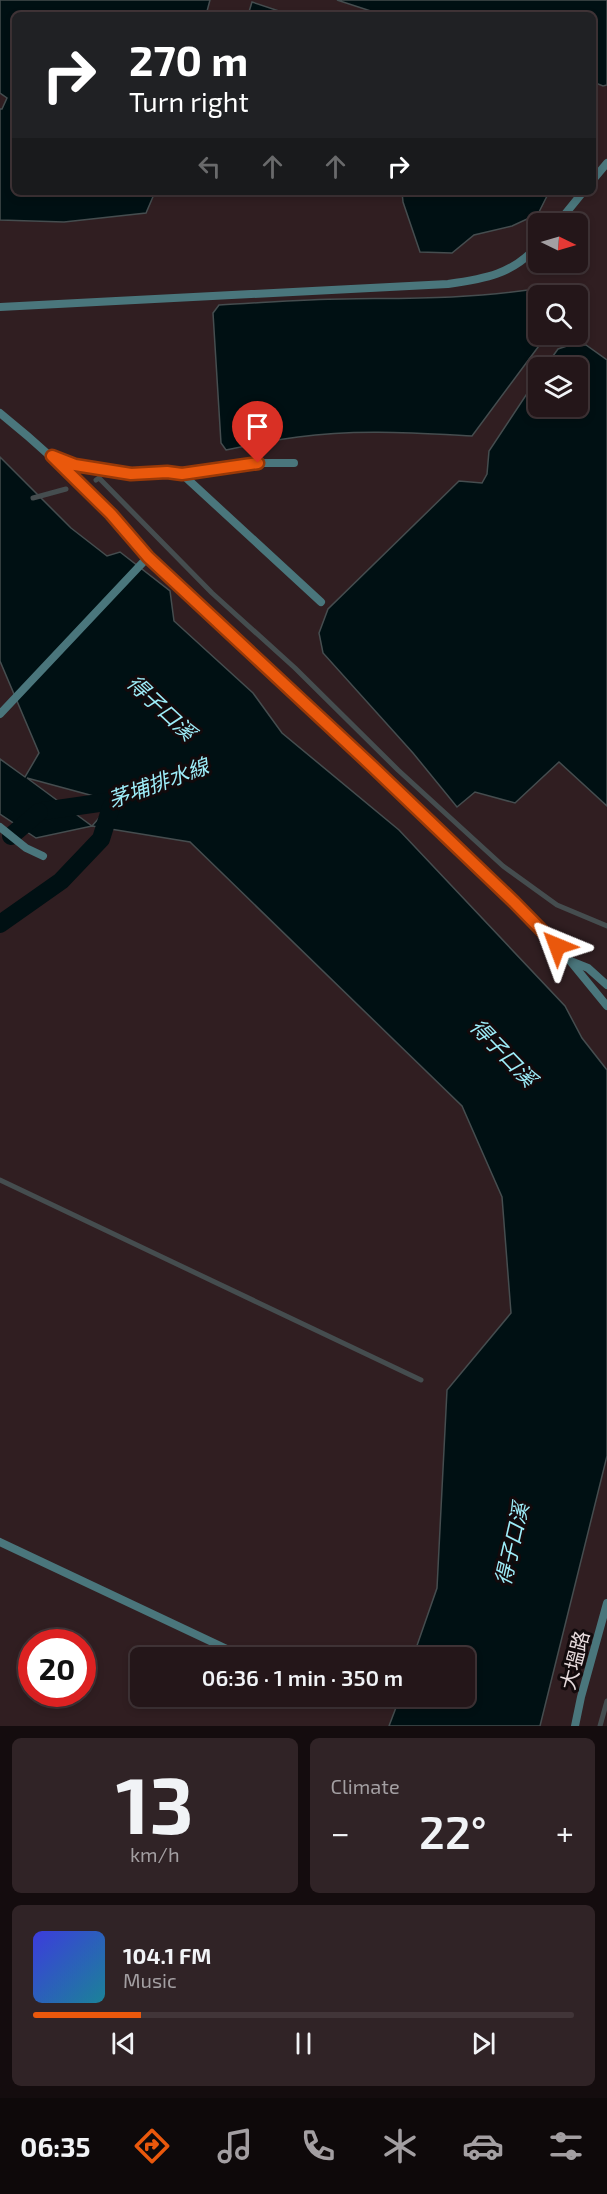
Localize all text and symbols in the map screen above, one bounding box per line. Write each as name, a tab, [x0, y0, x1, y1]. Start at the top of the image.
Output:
text: 270 m	[129, 34, 248, 84]
icon: right	[30, 36, 108, 114]
text: Turn right	[129, 85, 249, 117]
icon: left	[193, 150, 226, 183]
icon: ahead	[256, 150, 289, 183]
icon: ahead	[319, 150, 352, 183]
icon: right	[382, 150, 415, 183]
north arrow	[528, 213, 588, 273]
map controls	[528, 213, 588, 417]
button: search	[528, 285, 588, 345]
button: layers	[528, 357, 588, 417]
pin	[232, 401, 283, 463]
icon: arrive	[241, 410, 274, 443]
water label: 得子口溪	[123, 669, 203, 747]
water label: 茅埔排水線	[104, 752, 213, 812]
position arrow	[525, 914, 589, 978]
water label: 得子口溪	[466, 1013, 544, 1093]
water label: 得子口溪	[489, 1497, 533, 1588]
street label: 大塭路	[555, 1628, 593, 1692]
speed limit sign: 20	[18, 1629, 96, 1707]
text: 06:36 · 1 min · 350 m	[202, 1664, 403, 1690]
text: 13	[116, 1756, 194, 1850]
text: Climate	[331, 1774, 400, 1798]
text: 22°	[419, 1804, 487, 1858]
text: −	[331, 1812, 350, 1852]
text: +	[556, 1812, 574, 1852]
text: km/h	[130, 1842, 180, 1866]
text: 104.1 FM	[123, 1942, 211, 1968]
text: Music	[123, 1968, 177, 1992]
icon: previous	[107, 2027, 140, 2060]
icon: pause	[287, 2027, 320, 2060]
icon: next	[467, 2027, 500, 2060]
icon: directions	[131, 2125, 173, 2167]
icon: music	[214, 2125, 256, 2167]
icon: phone	[297, 2125, 339, 2167]
icon: climate	[379, 2125, 421, 2167]
icon: car	[462, 2125, 504, 2167]
icon: filters	[545, 2125, 587, 2167]
text: 06:35	[20, 2130, 90, 2162]

